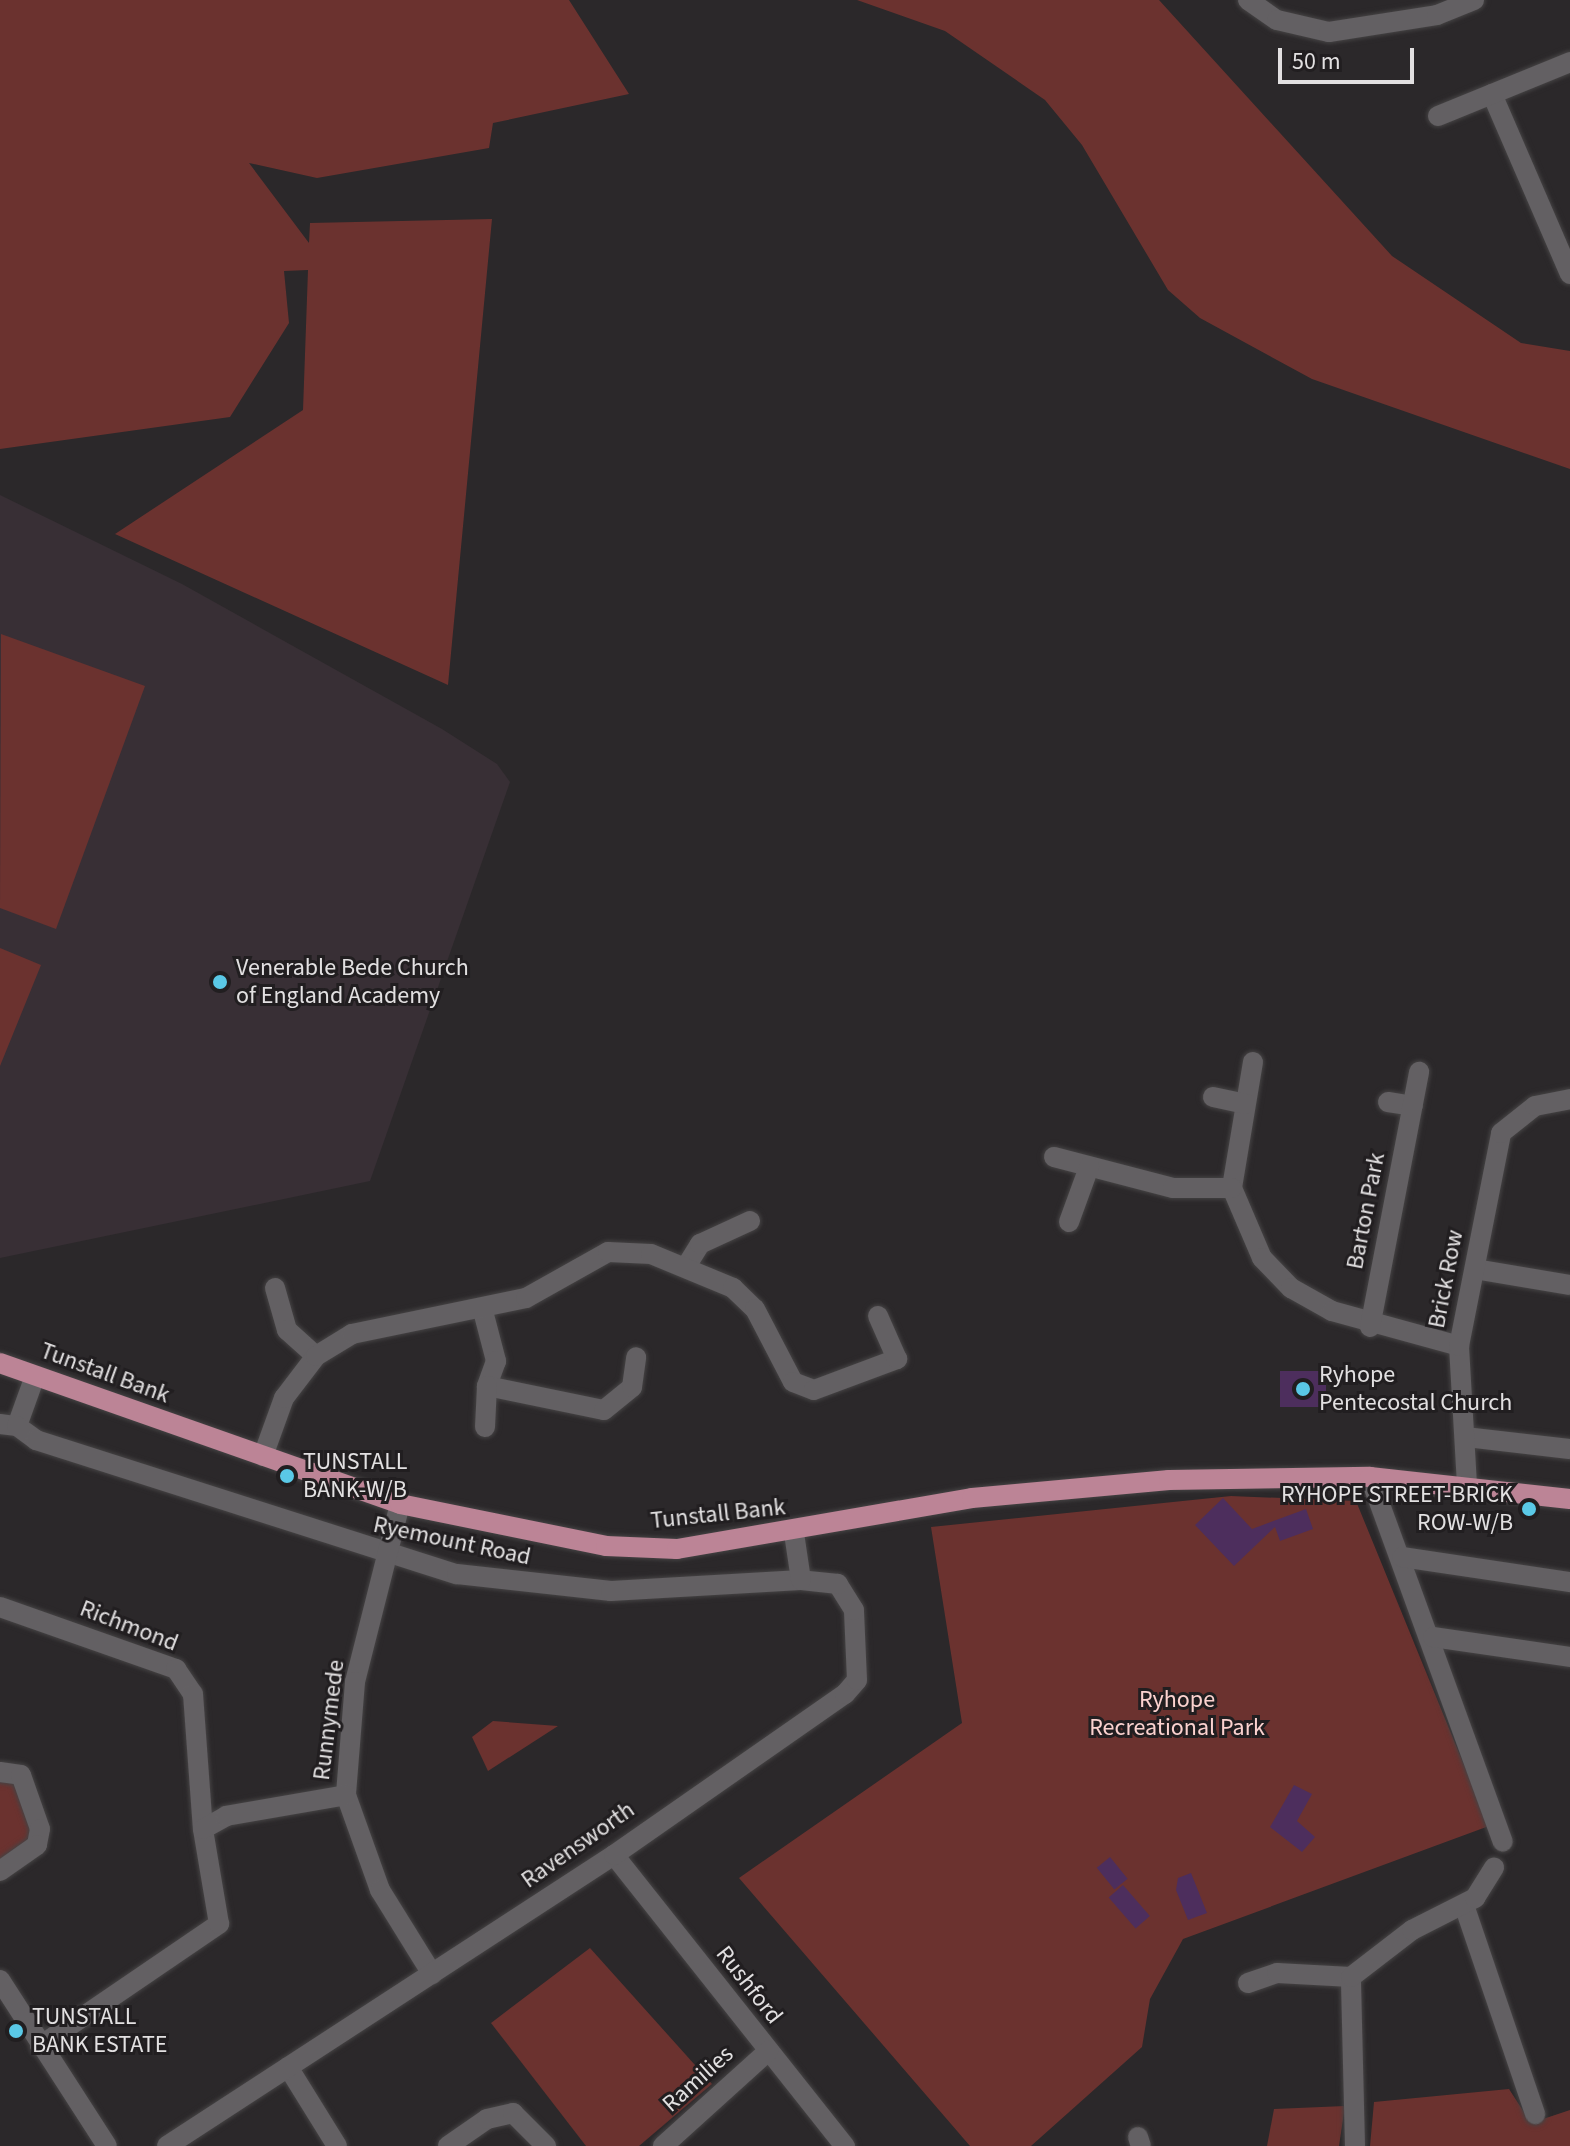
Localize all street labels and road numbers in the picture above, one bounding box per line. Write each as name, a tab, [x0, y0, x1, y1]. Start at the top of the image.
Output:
street label: Barton Park	[1341, 1150, 1391, 1272]
street label: Brick Row	[1422, 1227, 1470, 1331]
street label: Tunstall Bank	[36, 1336, 174, 1410]
street label: Tunstall Bank	[649, 1493, 787, 1535]
street label: Ryemount Road	[371, 1510, 533, 1572]
street label: Richmond	[76, 1594, 182, 1658]
street label: Runnymede	[307, 1658, 351, 1782]
street label: Ravensworth	[516, 1795, 640, 1895]
street label: Rushford	[710, 1940, 788, 2030]
street label: Ramilies	[657, 2040, 739, 2118]

